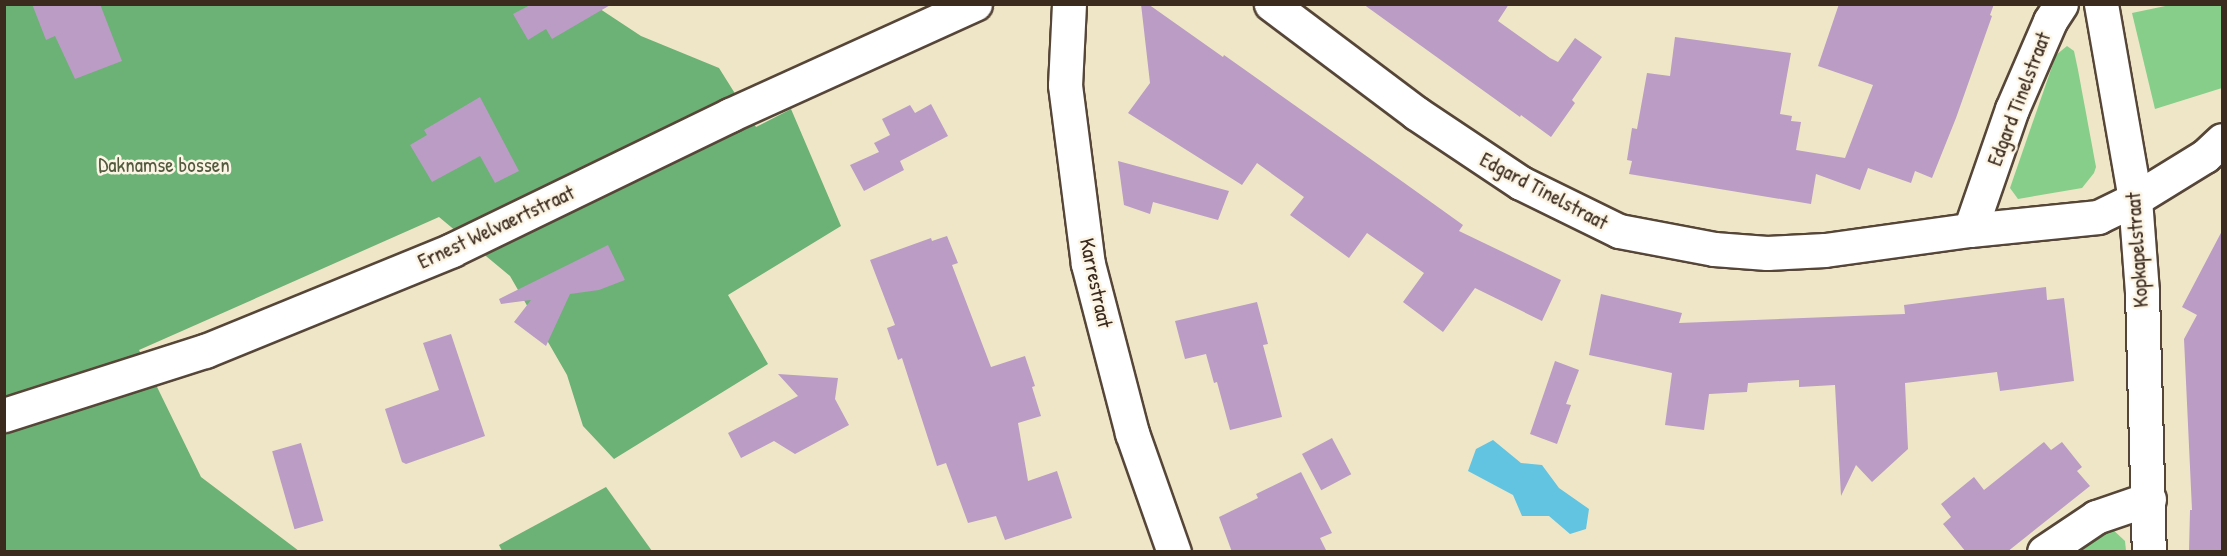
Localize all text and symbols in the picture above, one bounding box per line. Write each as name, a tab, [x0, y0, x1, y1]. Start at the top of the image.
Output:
street label: Edgard Tinelstraat	[1982, 29, 2056, 169]
street label: Edgard Tinelstraat	[1476, 147, 1612, 235]
park label: Daknamse bossen	[98, 152, 230, 178]
street label: Ernest Welvaertstraat	[414, 180, 578, 274]
street label: Kopkapelstraat	[2120, 192, 2154, 308]
street label: Karrestraat	[1074, 236, 1118, 330]

